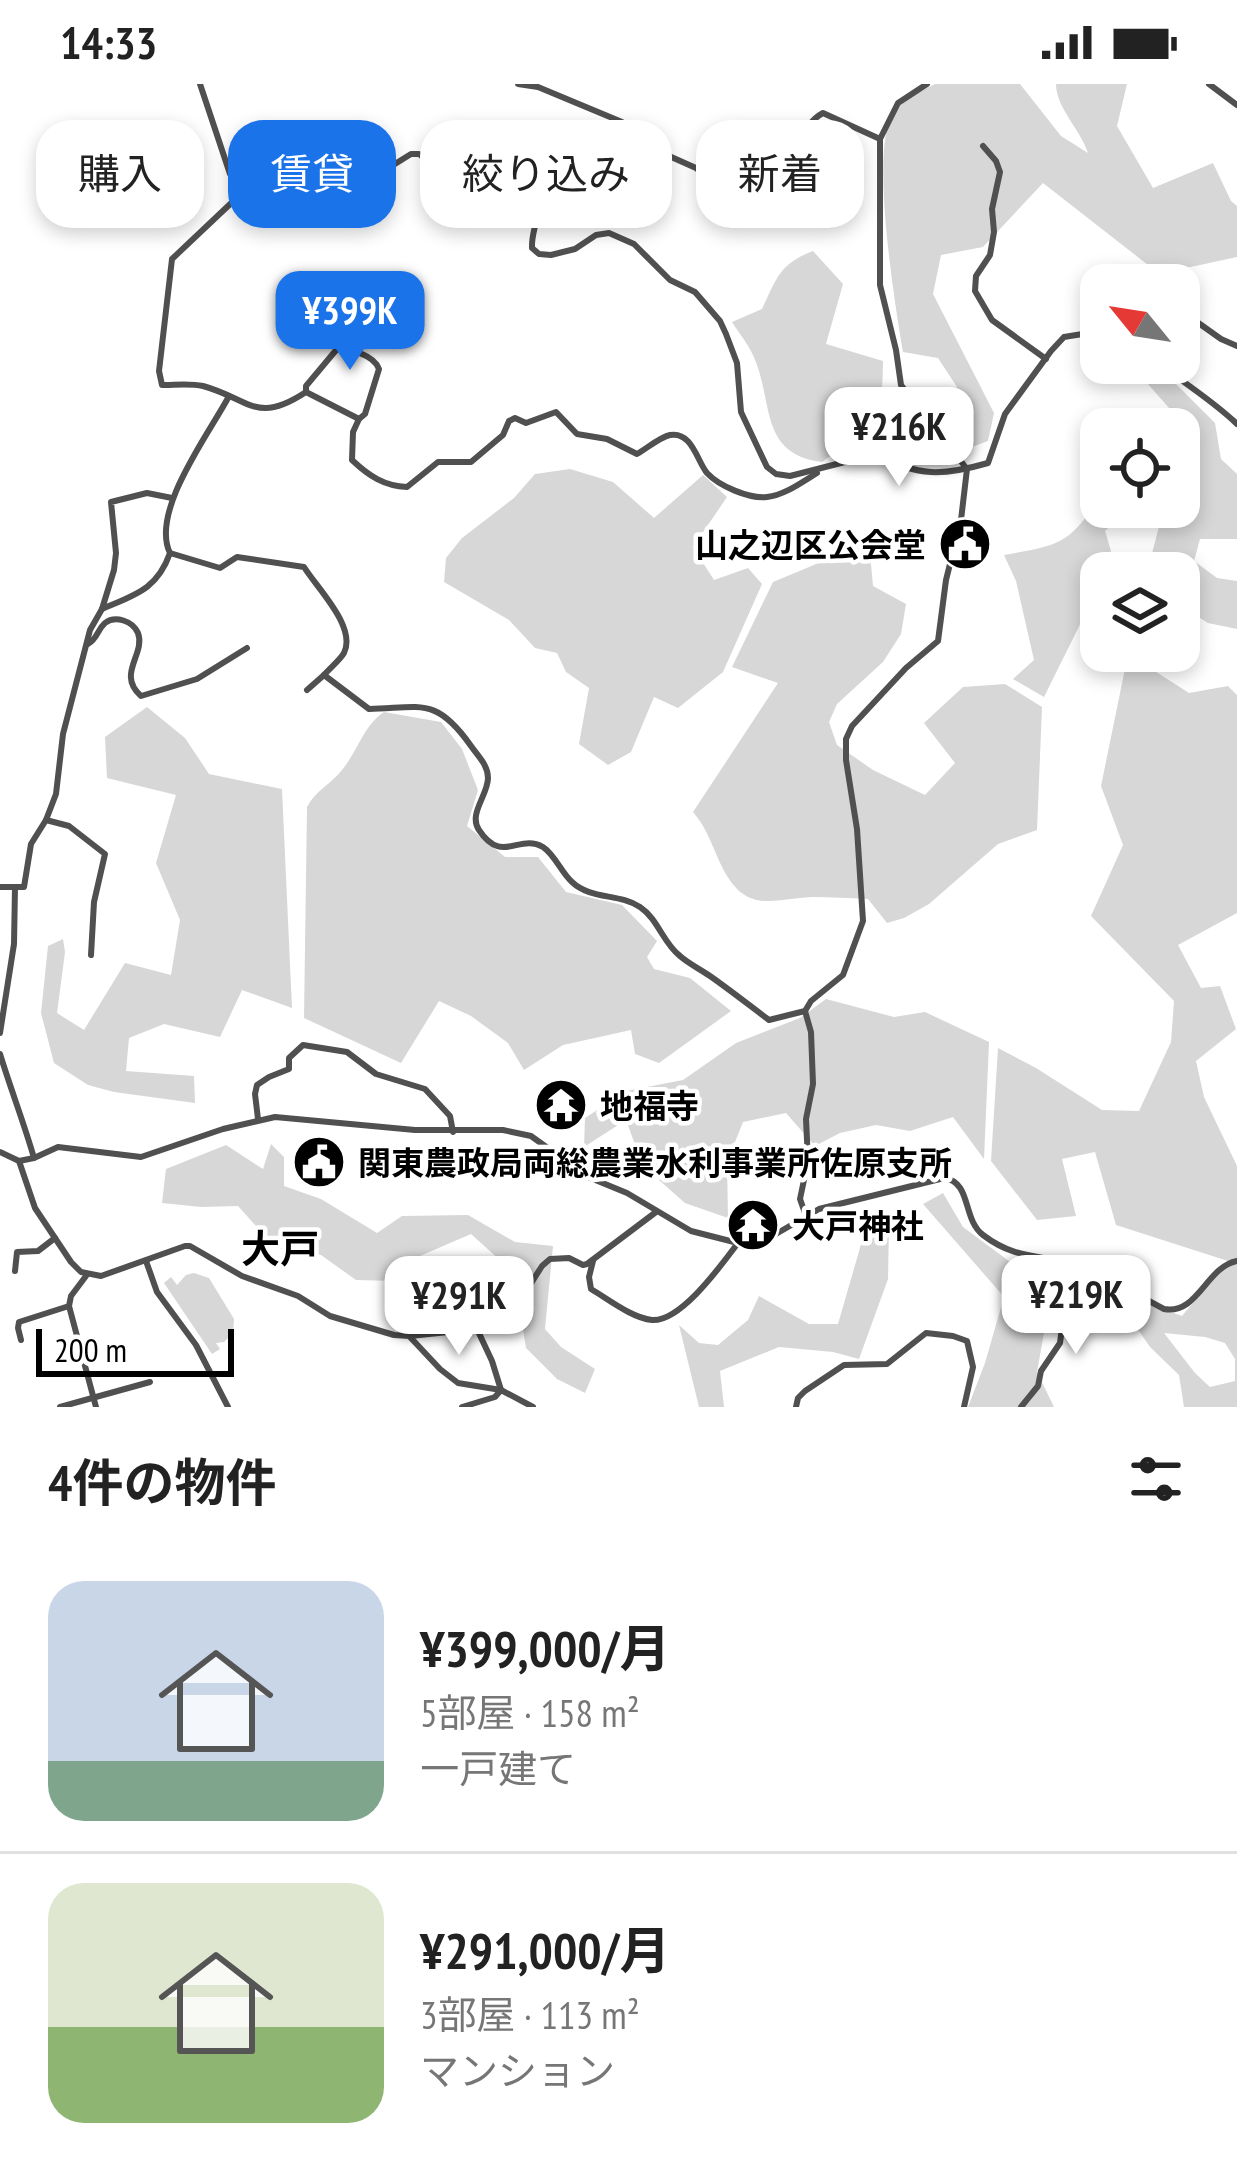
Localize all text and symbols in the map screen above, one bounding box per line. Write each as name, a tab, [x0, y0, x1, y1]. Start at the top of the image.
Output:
text: 14:33	[60, 13, 157, 71]
chip: 購入	[36, 120, 204, 228]
chip: 賃貸	[228, 120, 396, 228]
chip: 絞り込み	[420, 120, 672, 228]
chip: 新着	[696, 120, 864, 228]
north arrow	[1080, 264, 1200, 384]
map controls	[1080, 264, 1200, 672]
pin: ¥399K	[266, 271, 434, 373]
text: ¥399K	[303, 284, 397, 335]
pin: ¥216K	[815, 387, 983, 489]
text: ¥216K	[852, 400, 946, 451]
button: locate	[1080, 408, 1200, 528]
public building icon: 山之辺区公会堂	[937, 516, 993, 572]
place label: 山之辺区公会堂	[695, 523, 926, 566]
button: layers	[1080, 552, 1200, 672]
temple icon: 地福寺	[533, 1077, 589, 1133]
place label: 地福寺	[600, 1084, 699, 1127]
public building icon: 関東農政局両総農業水利事業所佐原支所	[291, 1134, 347, 1190]
place label: 関東農政局両総農業水利事業所佐原支所	[358, 1141, 952, 1184]
temple icon: 大戸神社	[725, 1197, 781, 1253]
place label: 大戸神社	[792, 1204, 924, 1247]
district label: 大戸	[241, 1223, 319, 1274]
pin: ¥219K	[992, 1255, 1160, 1357]
pin: ¥291K	[375, 1256, 543, 1358]
text: ¥219K	[1029, 1268, 1123, 1319]
text: ¥291K	[412, 1269, 506, 1320]
scale bar	[36, 1323, 234, 1376]
text: 200 m	[54, 1328, 127, 1371]
icon: filters	[1123, 1446, 1189, 1512]
text: 4件の物件	[48, 1449, 276, 1515]
text: ¥399,000/月	[420, 1615, 670, 1681]
icon: home	[144, 1629, 288, 1773]
text: 5部屋 · 158 m²	[420, 1687, 640, 1738]
text: 一戸建て	[420, 1743, 576, 1794]
text: ¥291,000/月	[420, 1917, 670, 1983]
icon: home	[144, 1931, 288, 2075]
text: 3部屋 · 113 m²	[420, 1989, 640, 2040]
text: マンション	[420, 2045, 615, 2096]

